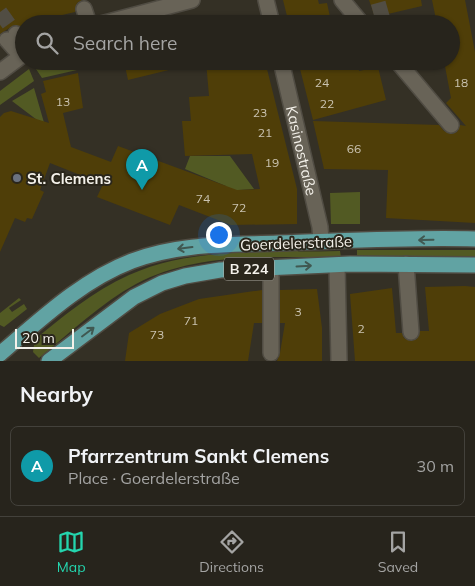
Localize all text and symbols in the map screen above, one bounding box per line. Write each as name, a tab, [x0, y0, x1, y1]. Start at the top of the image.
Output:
search box	[15, 15, 460, 70]
icon: search	[33, 29, 61, 57]
text: Search here	[73, 31, 177, 55]
house number: 24	[315, 75, 329, 90]
house number: 18	[454, 75, 468, 90]
house number: 13	[56, 94, 70, 109]
house number: 22	[320, 96, 334, 111]
street label: Kasinostraße	[282, 104, 322, 197]
house number: 23	[253, 105, 267, 120]
house number: 21	[258, 125, 272, 140]
house number: 66	[347, 141, 361, 156]
pin: A	[126, 149, 158, 190]
house number: 19	[265, 155, 279, 170]
place label: St. Clemens	[27, 169, 111, 188]
marker: St. Clemens	[11, 172, 23, 184]
house number: 74	[196, 191, 210, 206]
house number: 72	[232, 200, 246, 215]
your location	[206, 222, 232, 248]
street label: Goerdelerstraße	[240, 232, 352, 254]
one-way arrow	[419, 235, 435, 245]
one-way arrow	[178, 243, 194, 253]
road number: B 224	[224, 258, 274, 280]
one-way arrow	[296, 262, 312, 271]
house number: 3	[294, 304, 302, 319]
house number: 71	[184, 313, 198, 328]
house number: 2	[357, 321, 365, 336]
scale bar	[15, 326, 74, 349]
one-way arrow	[81, 326, 94, 337]
house number: 73	[150, 327, 164, 342]
text: 20 m	[22, 329, 55, 347]
text: Nearby	[20, 381, 93, 407]
text: Pfarrzentrum Sankt Clemens	[68, 444, 329, 468]
text: A	[31, 456, 43, 476]
text: 30 m	[417, 456, 454, 476]
text: Place · Goerdelerstraße	[68, 468, 240, 488]
tab: Map	[57, 528, 86, 576]
tab: Directions	[199, 528, 264, 576]
tab: Saved	[378, 528, 418, 576]

